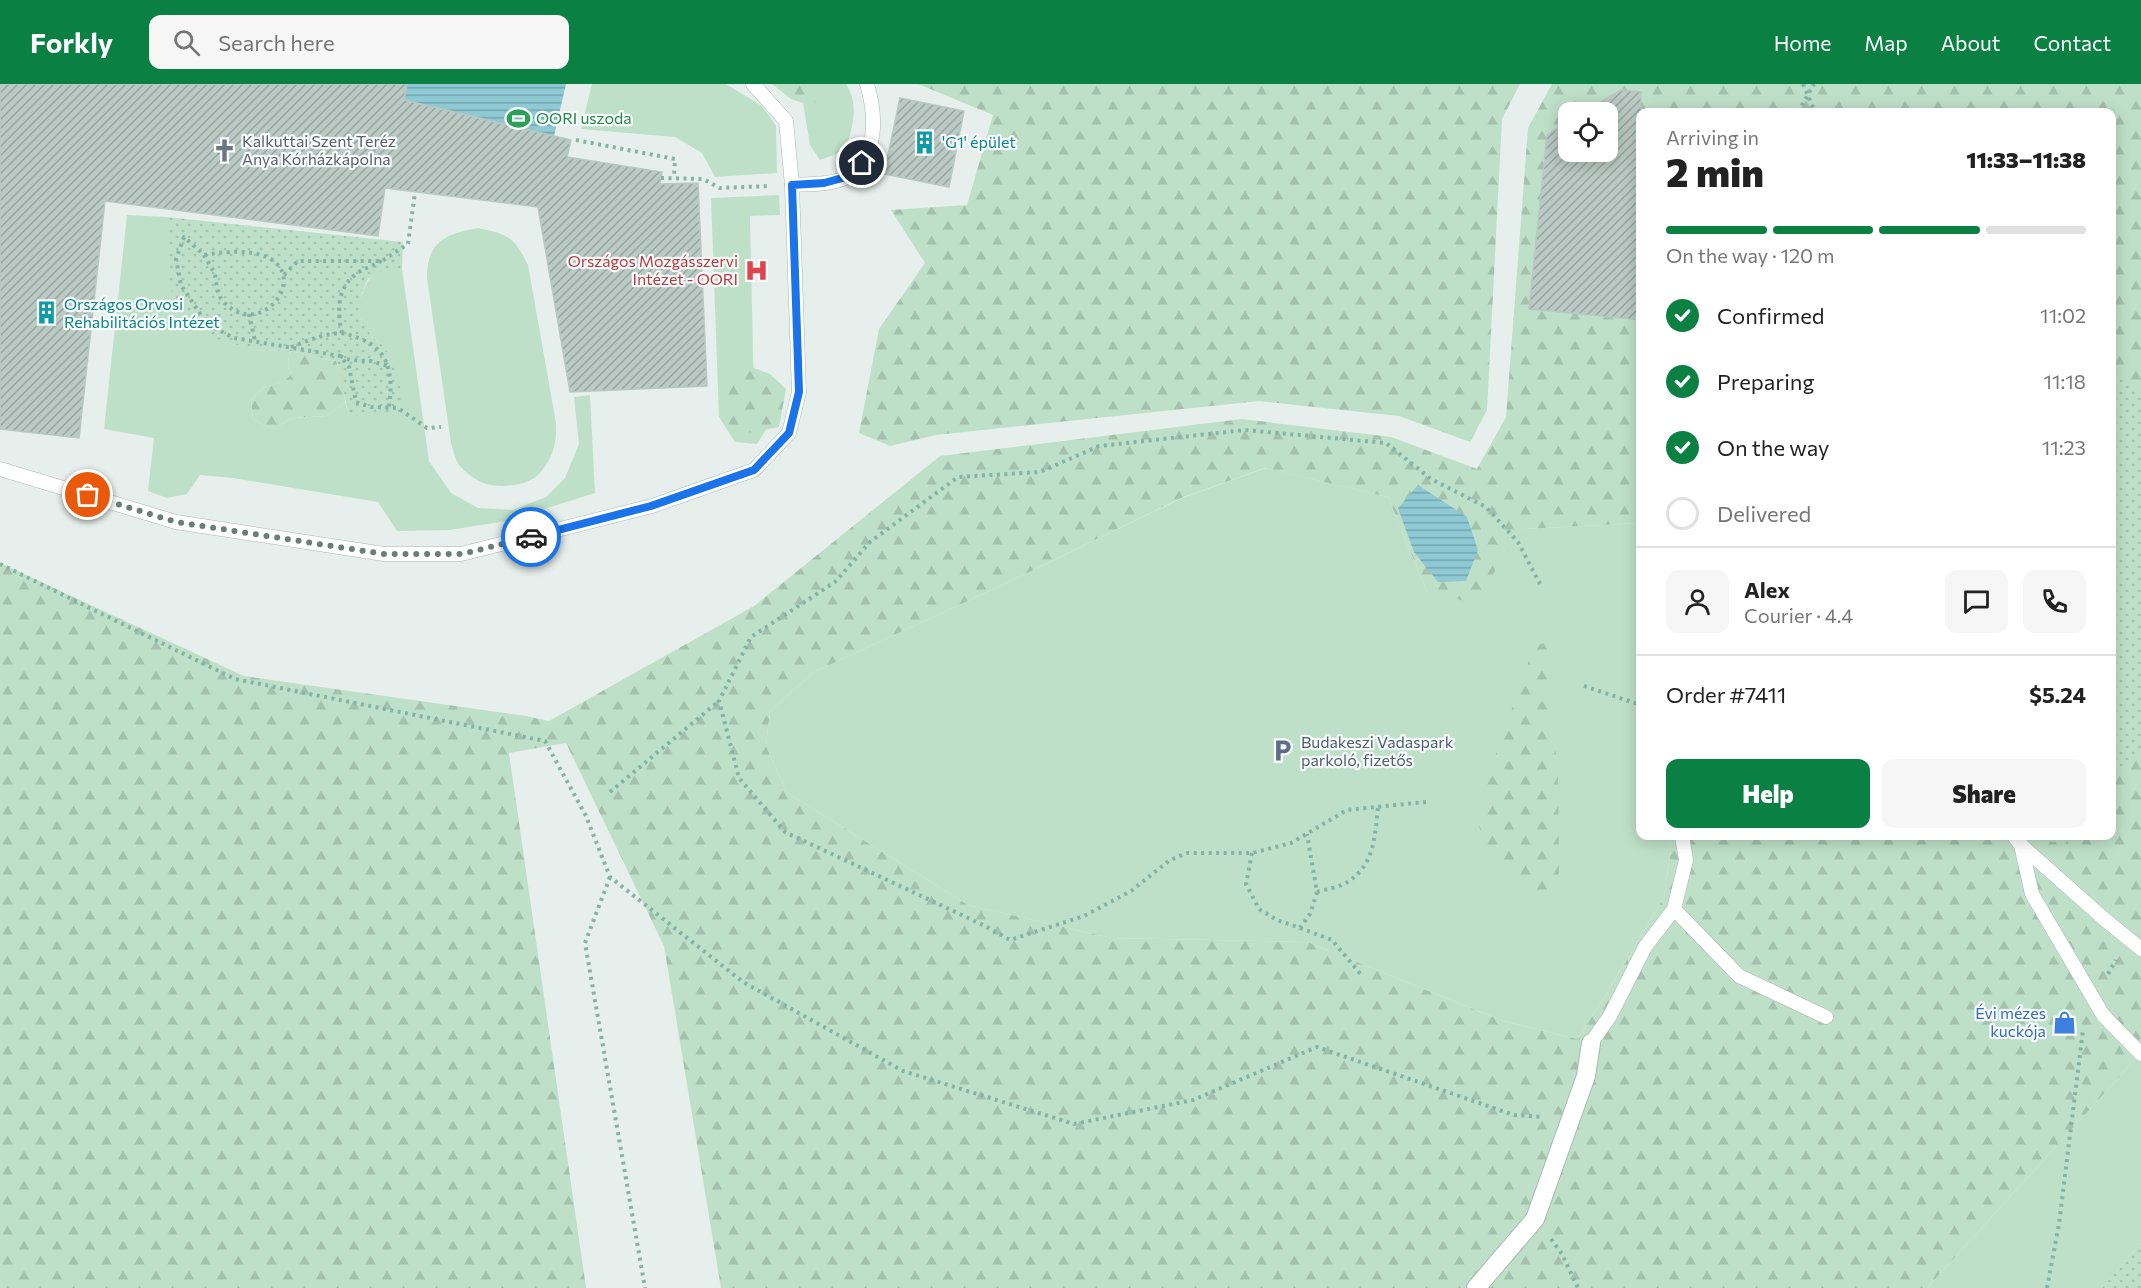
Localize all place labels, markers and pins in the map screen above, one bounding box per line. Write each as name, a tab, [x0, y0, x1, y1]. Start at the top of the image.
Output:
sports icon: OORI uszoda	[505, 105, 531, 131]
place label: OORI uszoda	[536, 108, 632, 127]
building icon: 'G1' épület	[911, 129, 937, 155]
place label: Kalkuttai Szent Teréz Anya Kórházkápolna	[242, 131, 396, 168]
place label: 'G1' épület	[942, 132, 1016, 151]
church icon: Kalkuttai Szent Teréz Anya Kórházkápolna	[211, 137, 237, 163]
pin	[836, 137, 887, 188]
place label: Országos Mozgásszervi Intézet - OORI	[568, 251, 738, 288]
hospital icon: Országos Mozgásszervi Intézet - OORI	[743, 257, 769, 283]
place label: Országos Orvosi Rehabilitációs Intézet	[64, 294, 220, 331]
building icon: Országos Orvosi Rehabilitációs Intézet	[33, 300, 59, 326]
pin	[62, 469, 113, 520]
place label: Budakeszi Vadaspark parkoló, fizetős	[1301, 732, 1454, 769]
parking icon: Budakeszi Vadaspark parkoló, fizetős	[1270, 738, 1296, 764]
place label: Évi mézes kuckója	[1975, 1003, 2046, 1040]
shop icon: Évi mézes kuckója	[2051, 1009, 2077, 1035]

